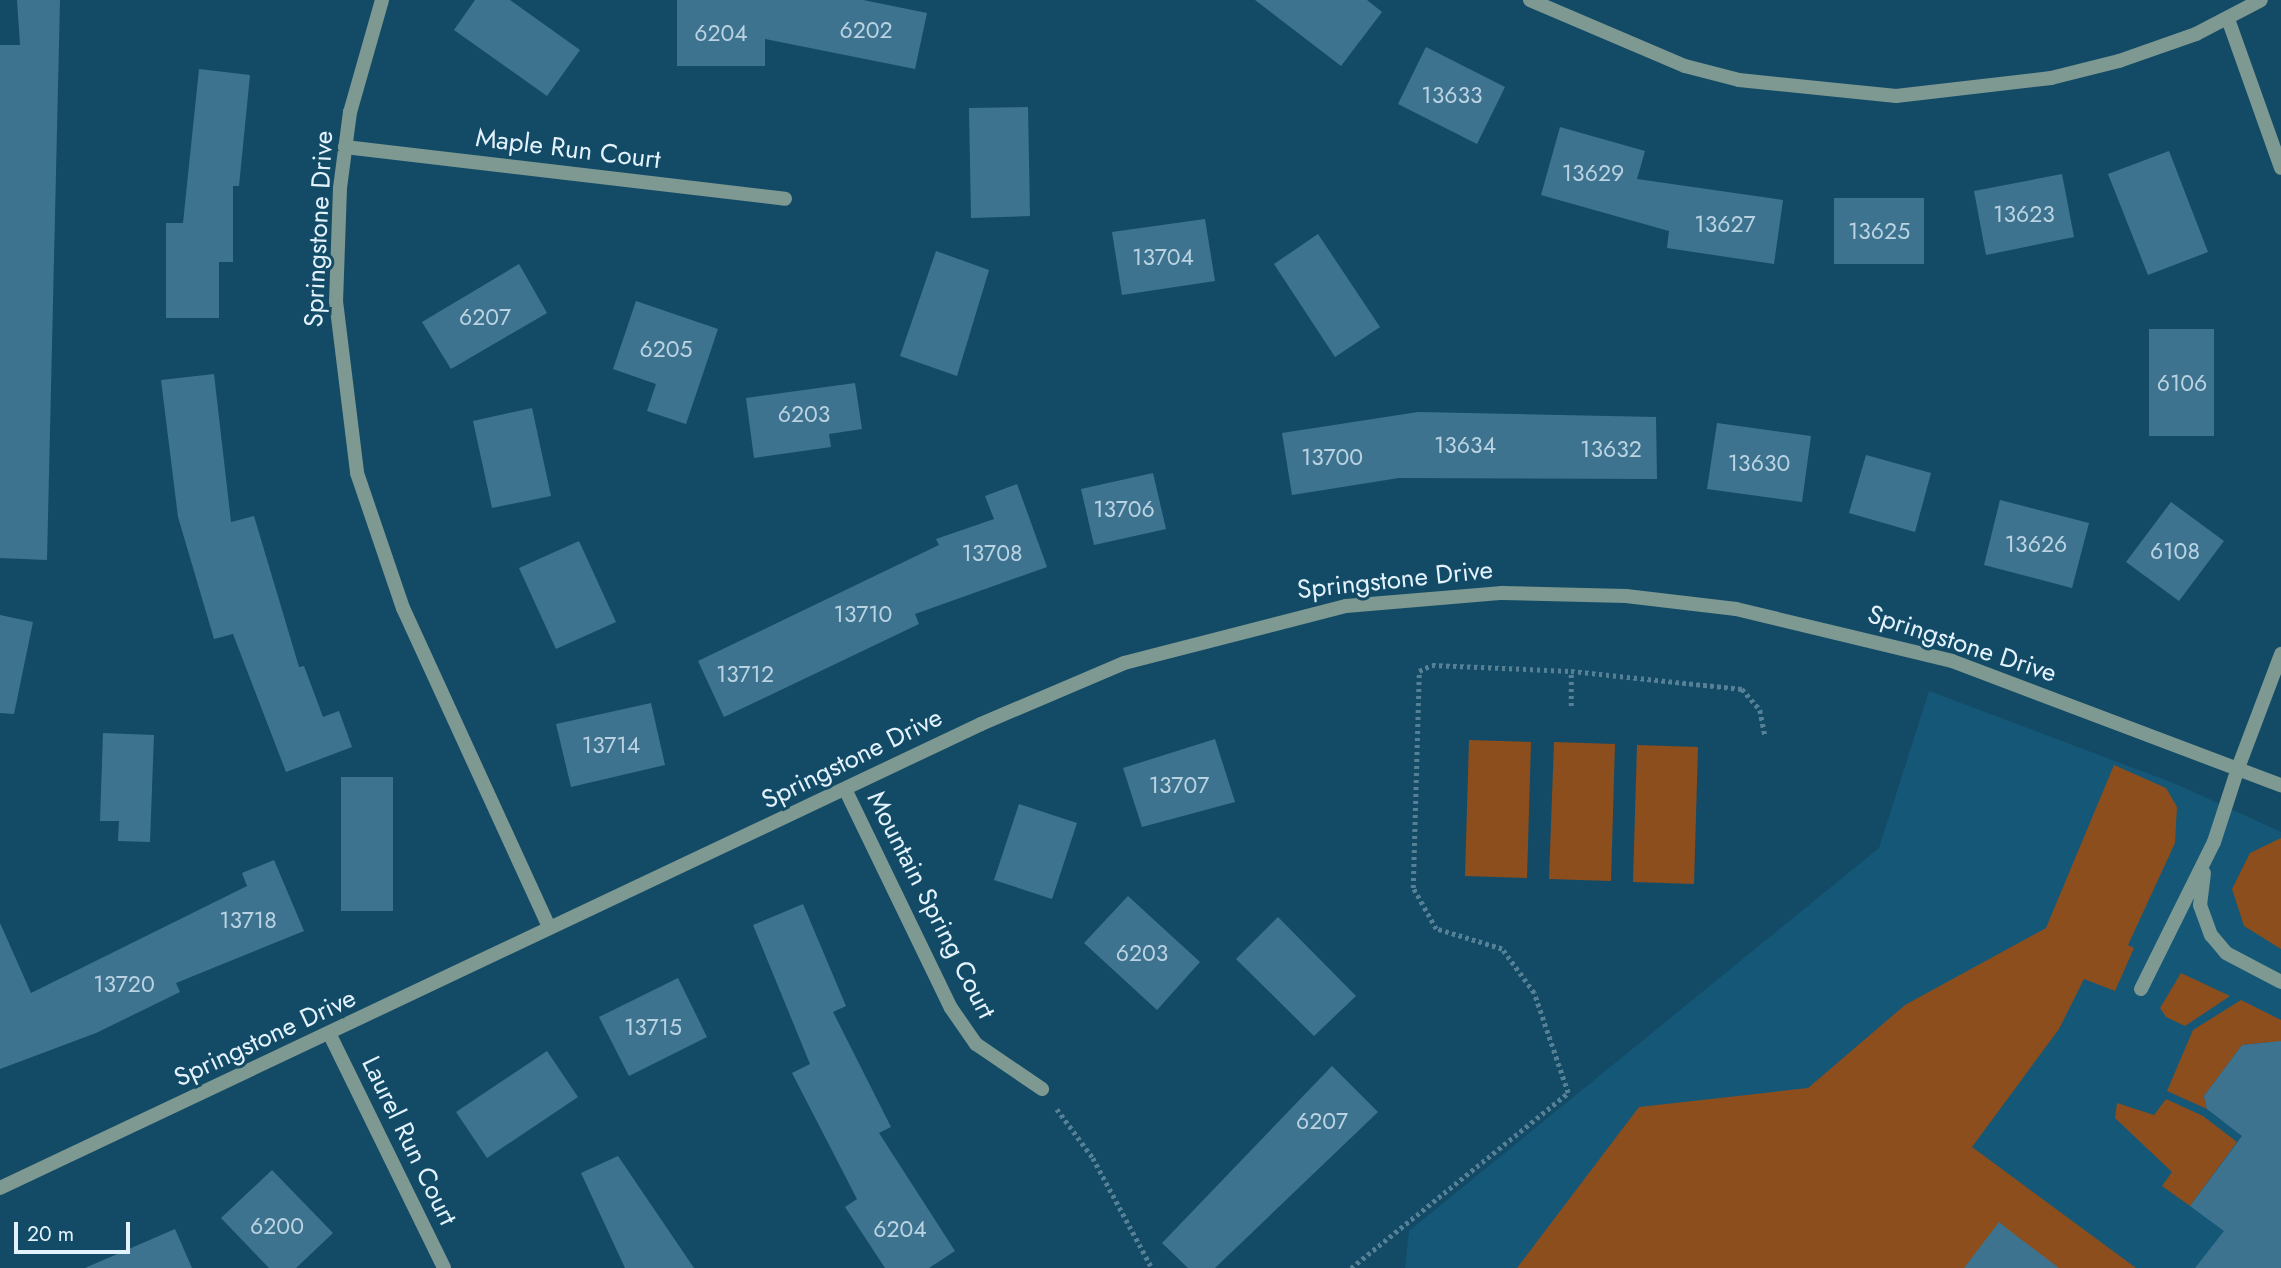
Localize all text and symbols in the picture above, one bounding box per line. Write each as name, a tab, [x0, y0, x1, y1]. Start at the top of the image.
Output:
house number: 6202	[839, 16, 893, 44]
house number: 6204	[694, 19, 748, 47]
house number: 13633	[1421, 81, 1483, 109]
street label: Maple Run Court	[474, 122, 662, 176]
street label: Springstone Drive	[298, 130, 340, 328]
house number: 13629	[1562, 159, 1624, 187]
house number: 13623	[1993, 200, 2055, 228]
house number: 13627	[1694, 210, 1756, 238]
house number: 13625	[1848, 217, 1910, 245]
house number: 13704	[1132, 243, 1194, 271]
house number: 6207	[459, 303, 511, 331]
house number: 6205	[639, 335, 693, 363]
house number: 6106	[2157, 369, 2207, 397]
house number: 6203	[778, 400, 830, 428]
house number: 13634	[1434, 431, 1496, 459]
house number: 13632	[1580, 435, 1642, 463]
house number: 13700	[1301, 443, 1363, 471]
house number: 13630	[1728, 449, 1790, 477]
house number: 13706	[1093, 495, 1155, 523]
house number: 13626	[2005, 530, 2067, 558]
house number: 6108	[2150, 537, 2200, 565]
house number: 13708	[962, 539, 1022, 567]
street label: Springstone Drive	[1296, 554, 1494, 606]
street label: Springstone Drive	[1864, 599, 2060, 689]
house number: 13710	[834, 600, 892, 628]
house number: 13712	[716, 660, 774, 688]
street label: Springstone Drive	[757, 702, 947, 816]
house number: 13714	[582, 731, 640, 759]
house number: 13707	[1149, 771, 1209, 799]
street label: Mountain Spring Court	[860, 786, 1002, 1024]
house number: 13718	[219, 906, 277, 934]
house number: 6203	[1116, 939, 1168, 967]
house number: 13720	[93, 970, 155, 998]
street label: Springstone Drive	[169, 982, 361, 1094]
house number: 13715	[624, 1013, 682, 1041]
street label: Laurel Run Court	[355, 1051, 463, 1231]
house number: 6207	[1296, 1107, 1348, 1135]
scale bar	[18, 1208, 133, 1252]
house number: 6200	[250, 1212, 304, 1240]
house number: 6204	[873, 1215, 927, 1243]
text: 20 m	[27, 1219, 74, 1249]

